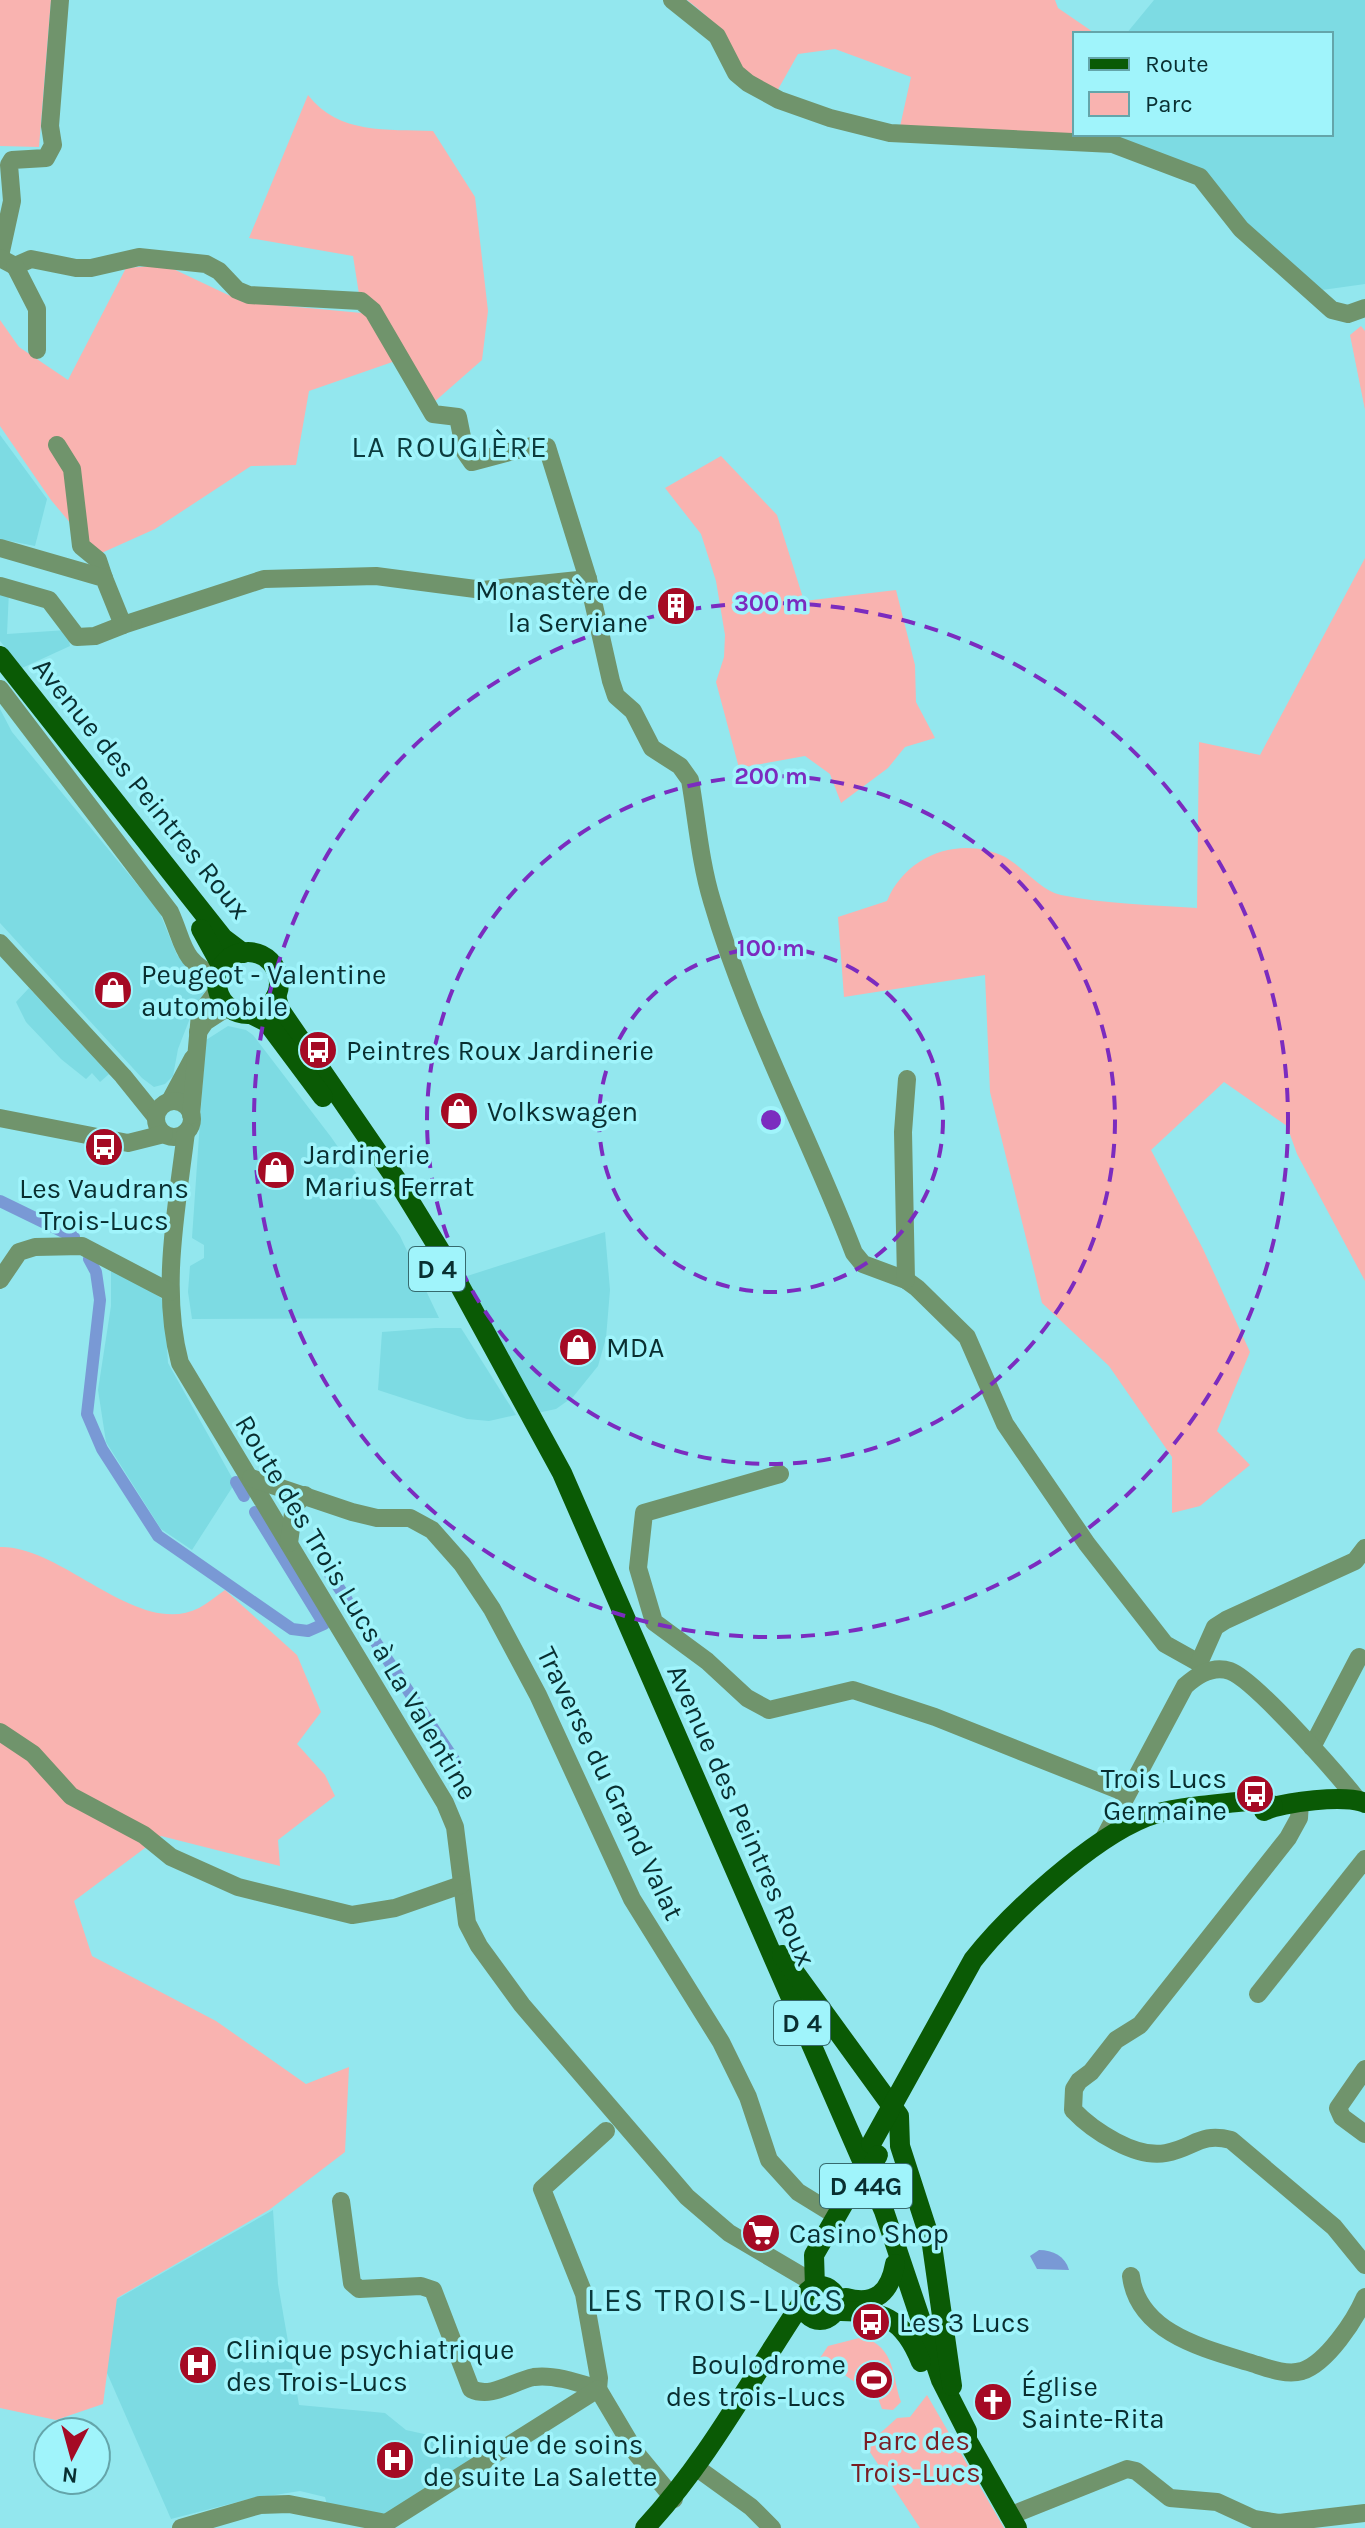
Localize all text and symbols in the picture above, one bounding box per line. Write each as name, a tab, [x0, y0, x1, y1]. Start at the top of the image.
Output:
legend	[1073, 32, 1333, 136]
text: Route	[1145, 50, 1209, 78]
text: Parc	[1145, 90, 1193, 118]
district label: LA ROUGIÈRE	[351, 429, 549, 465]
place label: Monastère de la Serviane	[475, 574, 648, 639]
building icon: Monastère de la Serviane	[655, 585, 697, 627]
text: 300 m	[734, 589, 808, 617]
street label: Avenue des Peintres Roux	[26, 651, 257, 926]
text: 200 m	[734, 762, 808, 790]
text: 100 m	[737, 934, 805, 962]
place label: Peugeot - Valentine automobile	[141, 958, 386, 1023]
shop icon: Peugeot - Valentine automobile	[92, 969, 134, 1011]
bus stop icon: Peintres Roux Jardinerie	[297, 1029, 339, 1071]
place label: Peintres Roux Jardinerie	[346, 1034, 654, 1067]
shop icon: Volkswagen	[438, 1090, 480, 1132]
place label: Volkswagen	[487, 1095, 638, 1128]
centre of rings	[757, 1106, 785, 1134]
bus stop icon: Les Vaudrans Trois-Lucs	[83, 1126, 125, 1168]
place label: Jardinerie Marius Ferrat	[304, 1138, 474, 1203]
shop icon: Jardinerie Marius Ferrat	[255, 1149, 297, 1191]
place label: Les Vaudrans Trois-Lucs	[19, 1172, 189, 1237]
road number: D 4	[409, 1247, 465, 1291]
shop icon: MDA	[557, 1326, 599, 1368]
place label: MDA	[606, 1331, 664, 1364]
street label: Route des Trois Lucs à La Valentine	[228, 1409, 485, 1806]
street label: Traverse du Grand Valat	[530, 1641, 691, 1925]
street label: Avenue des Peintres Roux	[660, 1659, 823, 1971]
place label: Trois Lucs Germaine	[1101, 1762, 1227, 1827]
bus stop icon: Trois Lucs Germaine	[1234, 1773, 1276, 1815]
road number: D 4	[774, 2001, 830, 2045]
road number: D 44G	[820, 2164, 912, 2208]
supermarket icon: Casino Shop	[740, 2212, 782, 2254]
place label: Casino Shop	[789, 2217, 949, 2250]
district label: LES TROIS-LUCS	[587, 2282, 845, 2319]
bus stop icon: Les 3 Lucs	[850, 2301, 892, 2343]
place label: Les 3 Lucs	[899, 2306, 1030, 2339]
place label: Clinique psychiatrique des Trois-Lucs	[226, 2333, 514, 2398]
hospital icon: Clinique psychiatrique des Trois-Lucs	[177, 2344, 219, 2386]
place label: Boulodrome des trois-Lucs	[666, 2348, 846, 2413]
sports icon: Boulodrome des trois-Lucs	[853, 2359, 895, 2401]
place label: Église Sainte-Rita	[1021, 2369, 1165, 2435]
church icon: Église Sainte-Rita	[972, 2381, 1014, 2423]
north arrow	[32, 2416, 112, 2496]
park label: Parc des Trois-Lucs	[851, 2424, 981, 2489]
place label: Clinique de soins de suite La Salette	[423, 2428, 657, 2493]
hospital icon: Clinique de soins de suite La Salette	[374, 2439, 416, 2481]
text: N	[61, 2461, 79, 2489]

